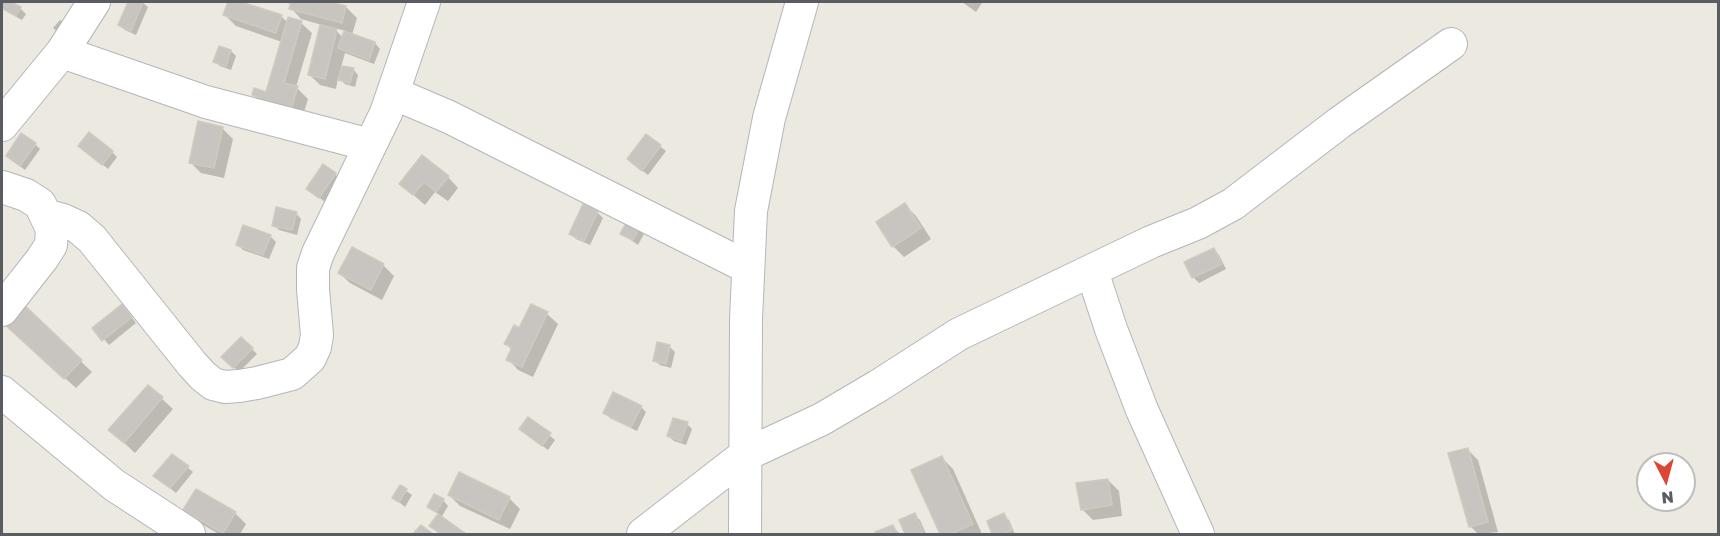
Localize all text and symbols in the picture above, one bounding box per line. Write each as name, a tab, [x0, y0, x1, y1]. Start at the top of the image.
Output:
north arrow	[1636, 452, 1696, 512]
text: N	[1661, 487, 1675, 508]

